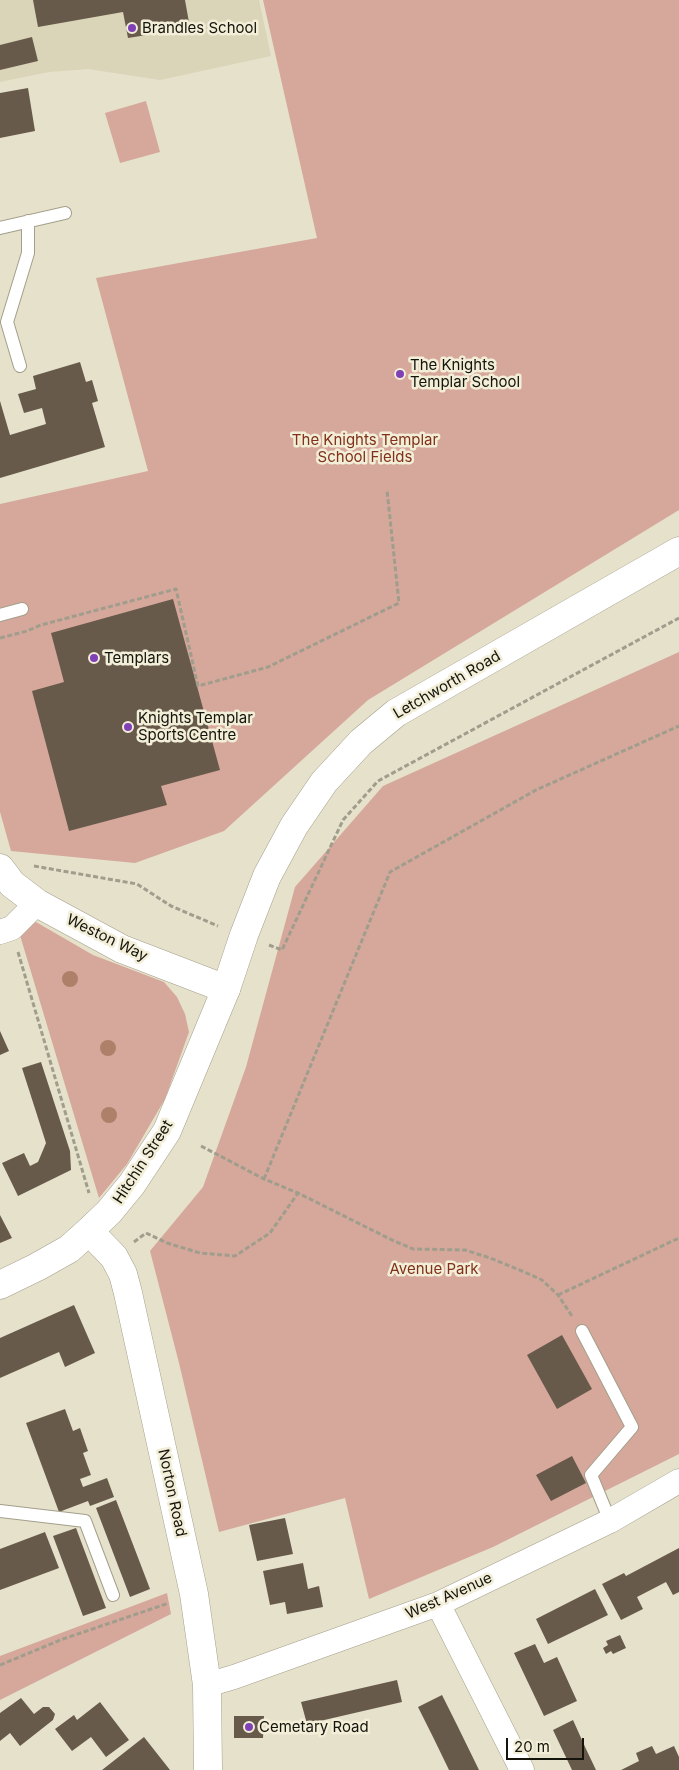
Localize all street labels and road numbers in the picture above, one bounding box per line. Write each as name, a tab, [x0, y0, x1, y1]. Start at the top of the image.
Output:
street label: Letchworth Road	[390, 647, 504, 723]
street label: Weston Way	[63, 911, 151, 965]
street label: Hitchin Street	[109, 1117, 177, 1207]
street label: Norton Road	[154, 1448, 190, 1538]
street label: West Avenue	[403, 1569, 495, 1623]

